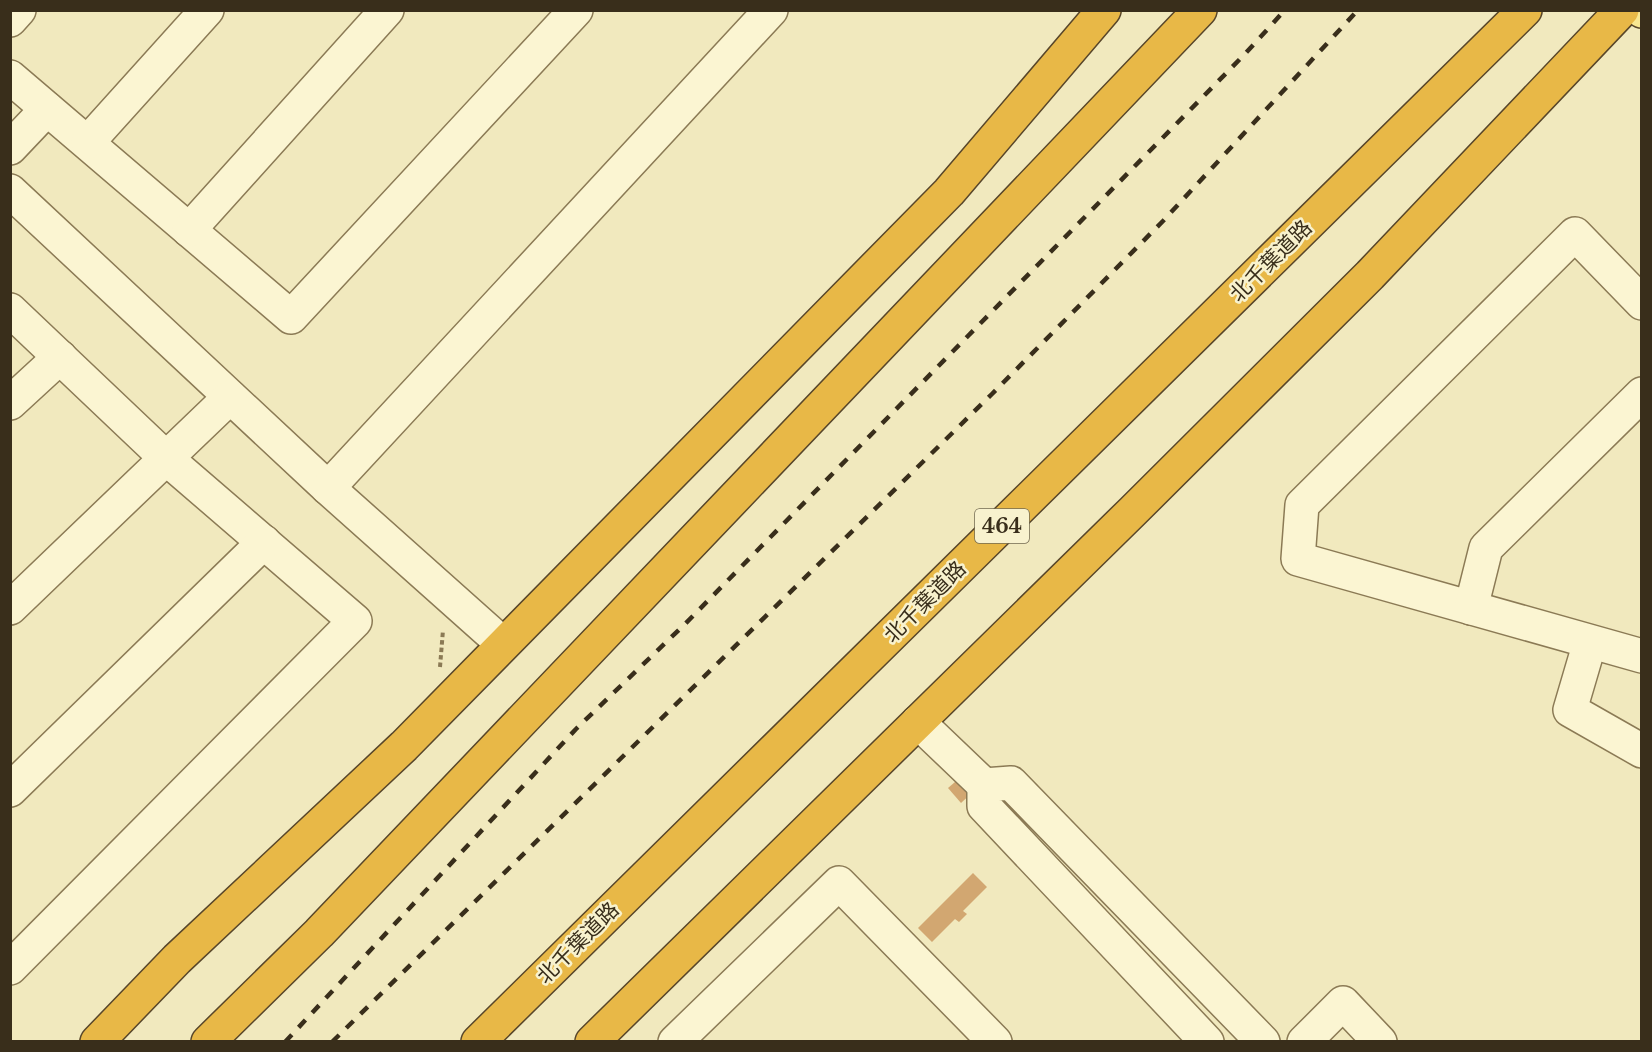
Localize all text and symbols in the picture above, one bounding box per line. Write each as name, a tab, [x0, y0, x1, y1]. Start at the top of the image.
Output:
street label: 北千葉道路	[1225, 215, 1317, 307]
road number: 464	[975, 509, 1029, 543]
street label: 北千葉道路	[879, 556, 971, 648]
street label: 北千葉道路	[532, 897, 624, 989]

